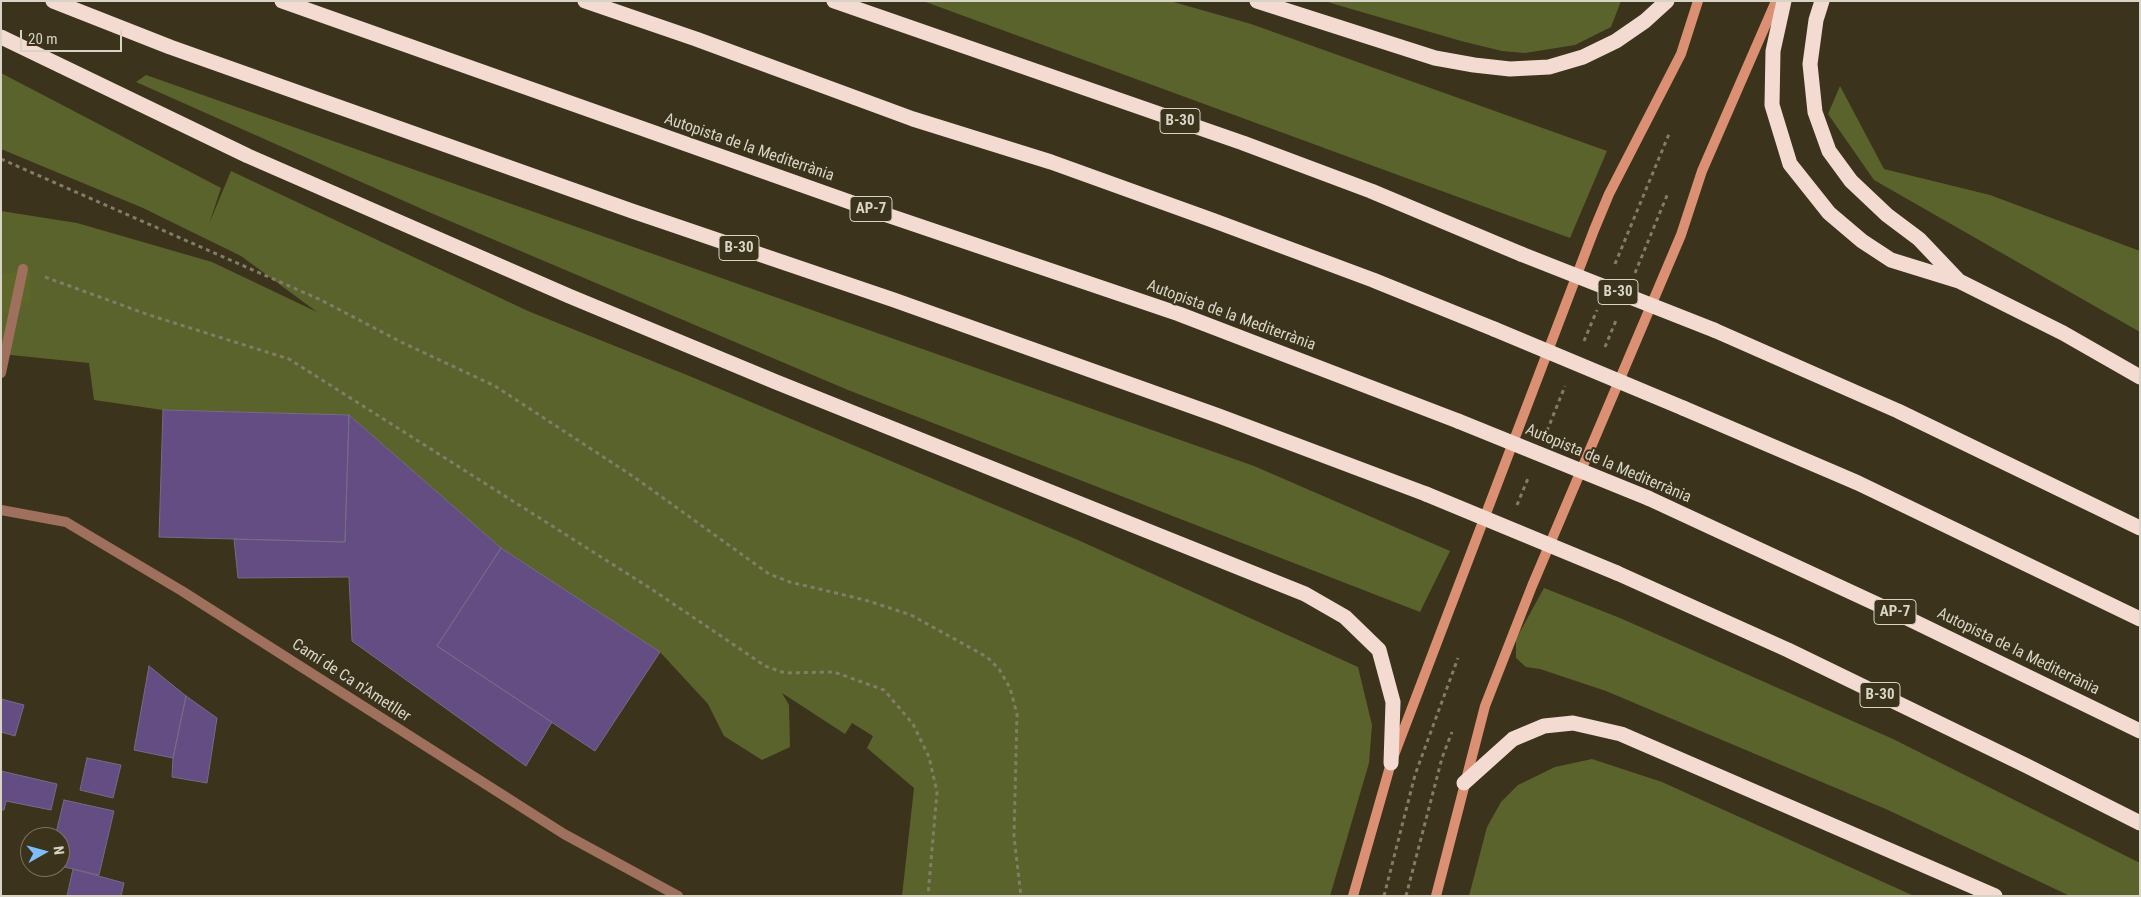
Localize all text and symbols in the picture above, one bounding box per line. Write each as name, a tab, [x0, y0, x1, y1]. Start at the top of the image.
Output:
scale bar	[22, 20, 125, 52]
text: 20 m	[28, 30, 58, 48]
road number: B-30	[1160, 108, 1200, 134]
street label: Autopista de la Mediterrània	[662, 110, 836, 186]
road number: AP-7	[850, 196, 892, 222]
road number: B-30	[719, 236, 759, 260]
street label: Autopista de la Mediterrània	[1144, 277, 1318, 355]
road number: B-30	[1598, 280, 1638, 304]
street label: Autopista de la Mediterrània	[1522, 420, 1694, 508]
road number: AP-7	[1874, 600, 1916, 624]
street label: Autopista de la Mediterrània	[1934, 604, 2102, 700]
street label: Camí de Ca n'Ametller	[288, 635, 414, 727]
road number: B-30	[1860, 682, 1900, 708]
north arrow	[20, 827, 70, 877]
text: N	[50, 845, 67, 856]

